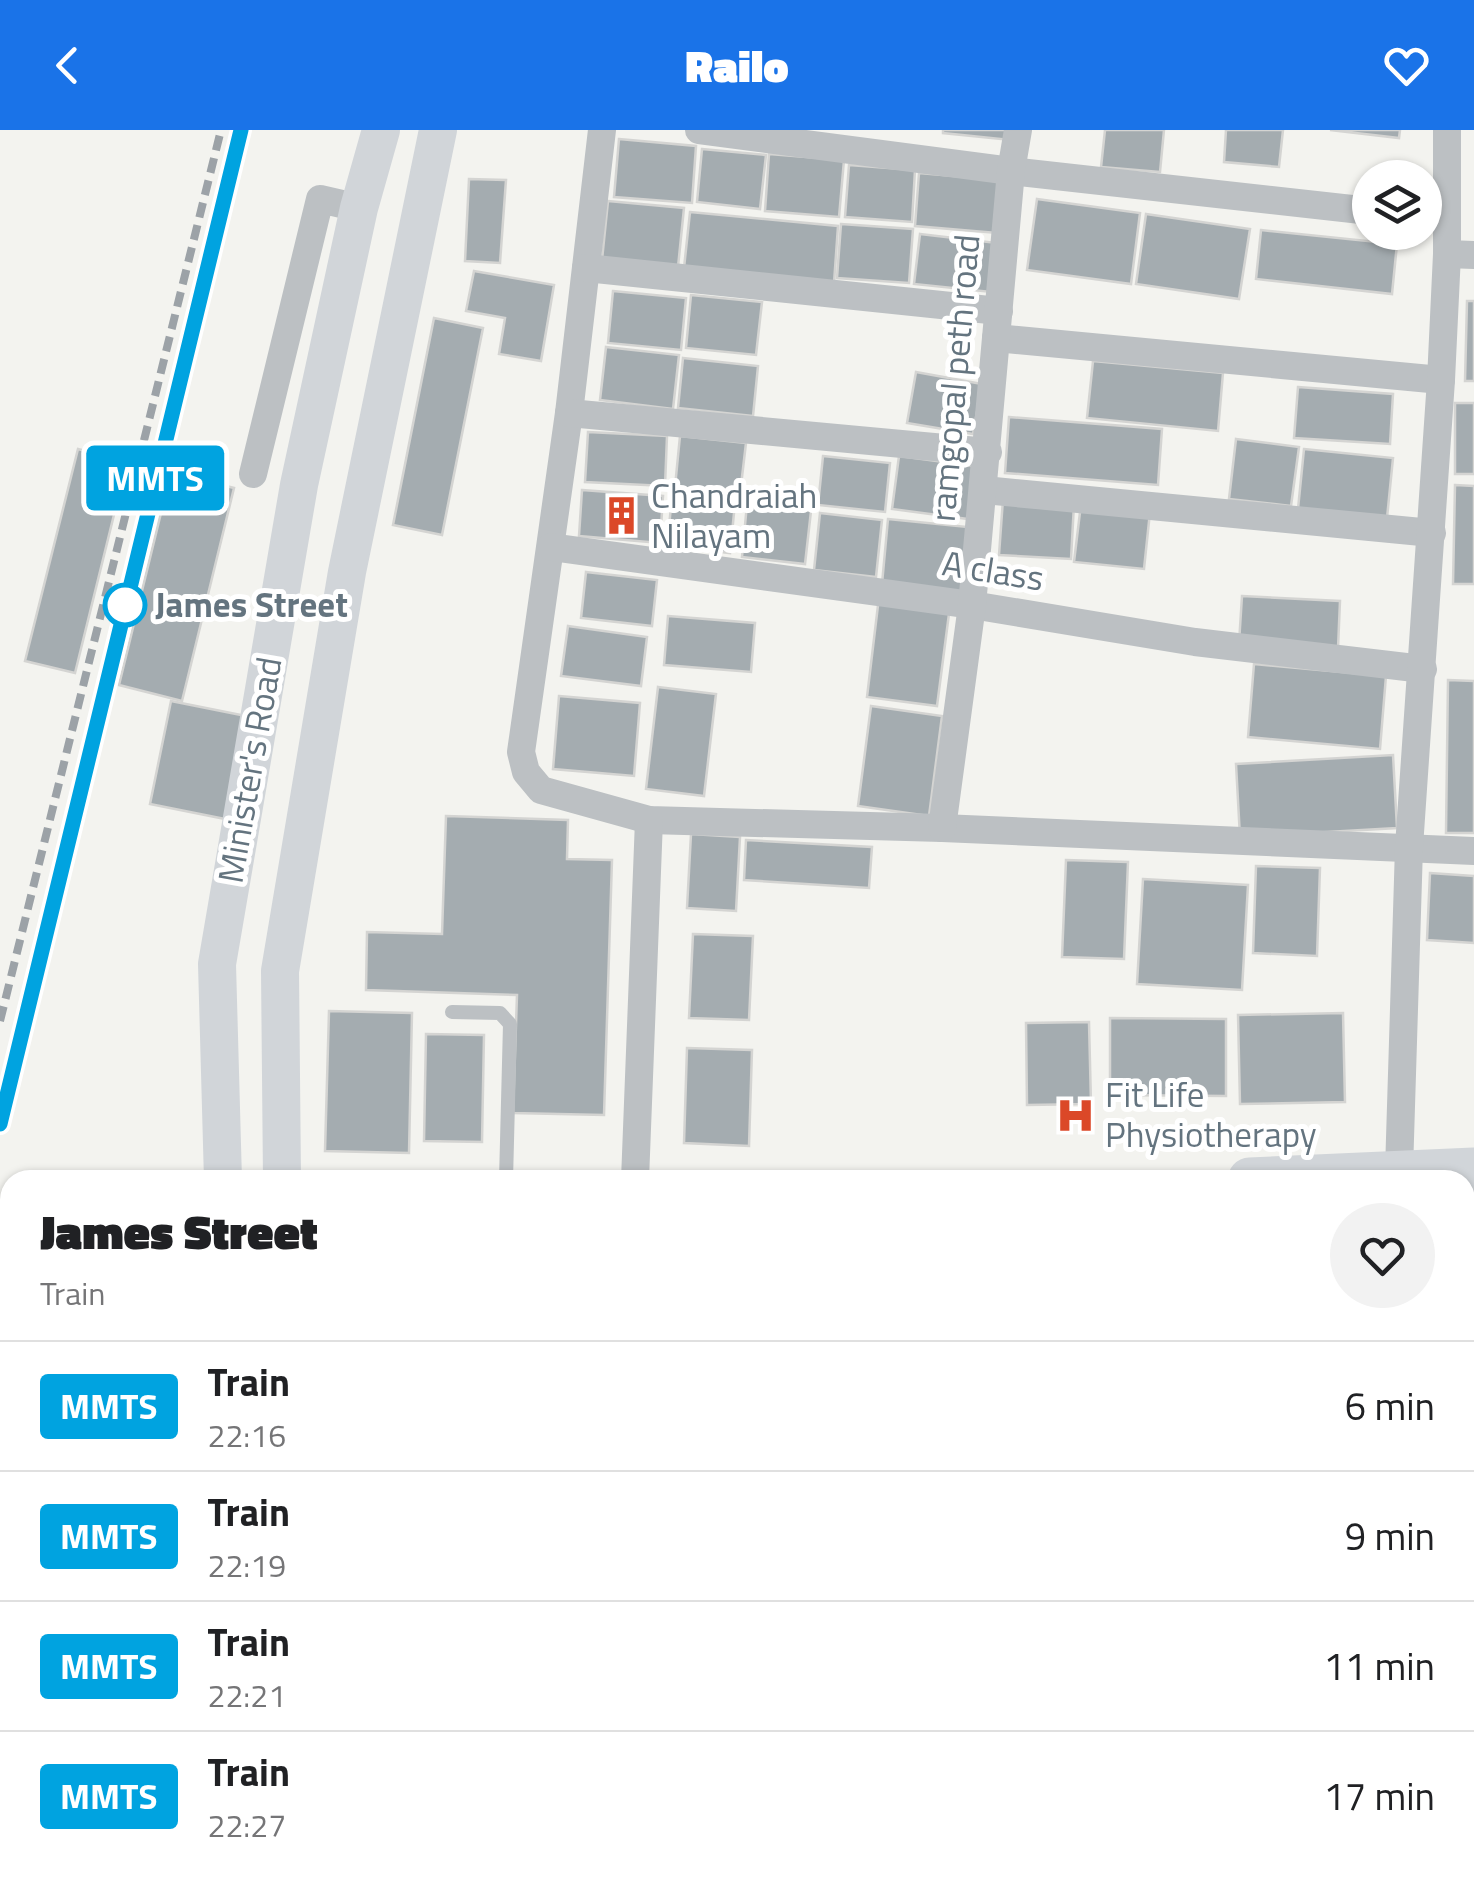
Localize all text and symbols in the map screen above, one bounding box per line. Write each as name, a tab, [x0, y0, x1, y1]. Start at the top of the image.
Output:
text: Railo	[685, 31, 789, 99]
icon: back	[40, 38, 95, 93]
icon: heart	[1379, 38, 1434, 93]
map controls	[1352, 160, 1442, 250]
button: layers	[1352, 160, 1442, 250]
street label: ramgopal peth road	[915, 232, 993, 524]
line badge: MMTS	[85, 446, 225, 510]
text: MMTS	[106, 451, 204, 505]
place label: Chandraiah Nilayam	[651, 468, 817, 562]
building icon: Chandraiah Nilayam	[600, 495, 642, 537]
street label: A class	[939, 535, 1048, 605]
place label: James Street	[155, 577, 348, 631]
marker: James Street	[104, 584, 146, 626]
street label: Minister's Road	[203, 653, 295, 887]
place label: Fit Life Physiotherapy	[1105, 1067, 1317, 1161]
hospital icon: Fit Life Physiotherapy	[1054, 1094, 1096, 1136]
text: James Street	[40, 1195, 318, 1268]
button: heart	[1330, 1203, 1435, 1308]
text: Train	[40, 1269, 105, 1317]
text: Train	[208, 1353, 290, 1411]
text: 6 min	[1345, 1377, 1435, 1435]
text: MMTS	[60, 1379, 158, 1433]
text: 22:16	[208, 1411, 286, 1459]
text: Train	[208, 1483, 290, 1541]
text: 9 min	[1345, 1507, 1435, 1565]
text: MMTS	[60, 1509, 158, 1563]
text: 22:19	[208, 1541, 286, 1589]
text: Train	[208, 1613, 290, 1671]
text: 11 min	[1324, 1637, 1435, 1695]
text: MMTS	[60, 1639, 158, 1693]
text: 22:21	[208, 1671, 286, 1719]
text: Train	[208, 1743, 290, 1801]
text: 17 min	[1324, 1767, 1435, 1825]
text: MMTS	[60, 1769, 158, 1823]
text: 22:27	[208, 1801, 286, 1849]

